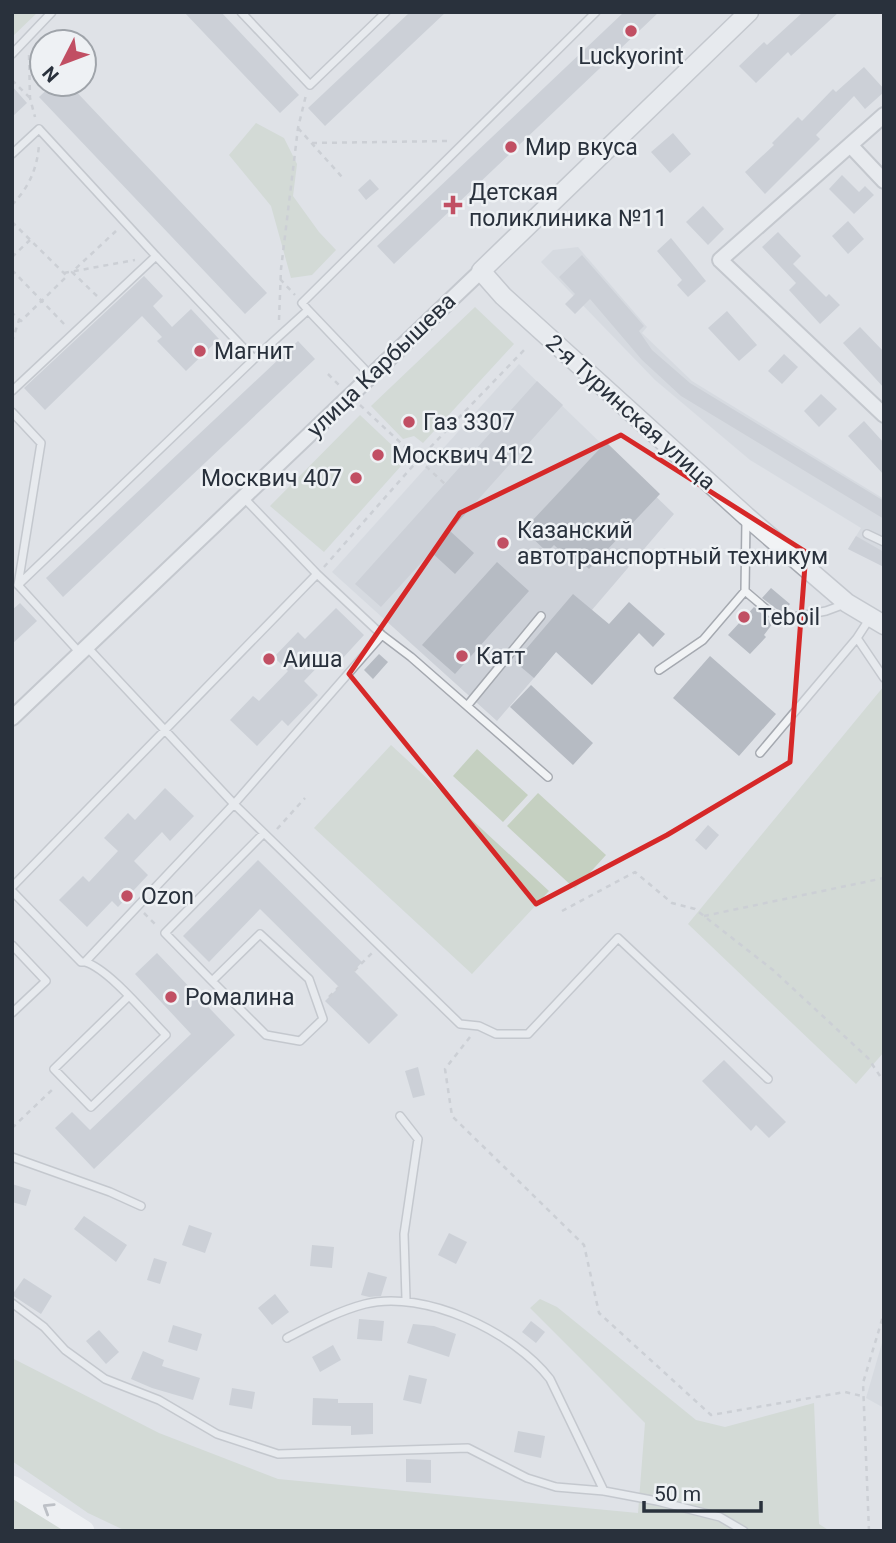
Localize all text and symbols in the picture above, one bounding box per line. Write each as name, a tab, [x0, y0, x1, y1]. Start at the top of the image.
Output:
marker: Luckyorint	[623, 23, 639, 39]
north arrow	[28, 28, 98, 98]
place label: Luckyorint	[578, 43, 684, 70]
text: N	[38, 61, 64, 87]
place label: Мир вкуса	[525, 134, 638, 161]
marker: Мир вкуса	[503, 139, 519, 155]
place label: Детская поликлиника №11	[469, 179, 667, 232]
marker: Детская поликлиника №11	[443, 195, 463, 215]
street label: улица Карбышева	[301, 288, 461, 443]
street label: 2-я Туринская улица	[540, 329, 721, 496]
place label: Магнит	[214, 338, 294, 365]
marker: Магнит	[192, 343, 208, 359]
place label: Газ 3307	[423, 409, 515, 436]
marker: Газ 3307	[401, 414, 417, 430]
place label: Москвич 412	[392, 442, 533, 469]
marker: Москвич 412	[370, 447, 386, 463]
place label: Москвич 407	[201, 465, 342, 492]
marker: Москвич 407	[348, 470, 364, 486]
place label: Казанский автотранспортный техникум	[517, 517, 828, 570]
marker: Казанский автотранспортный техникум	[495, 535, 511, 551]
place label: Teboil	[758, 604, 820, 631]
marker: Teboil	[736, 609, 752, 625]
place label: Катт	[476, 643, 525, 670]
place label: Аиша	[283, 646, 342, 673]
marker: Катт	[454, 648, 470, 664]
marker: Аиша	[261, 651, 277, 667]
place label: Ozon	[141, 883, 194, 910]
marker: Ozon	[119, 888, 135, 904]
place label: Ромалина	[185, 984, 294, 1011]
marker: Ромалина	[163, 989, 179, 1005]
scale bar	[644, 1470, 761, 1514]
text: 50 m	[654, 1482, 701, 1506]
one-way arrow	[43, 1504, 56, 1517]

